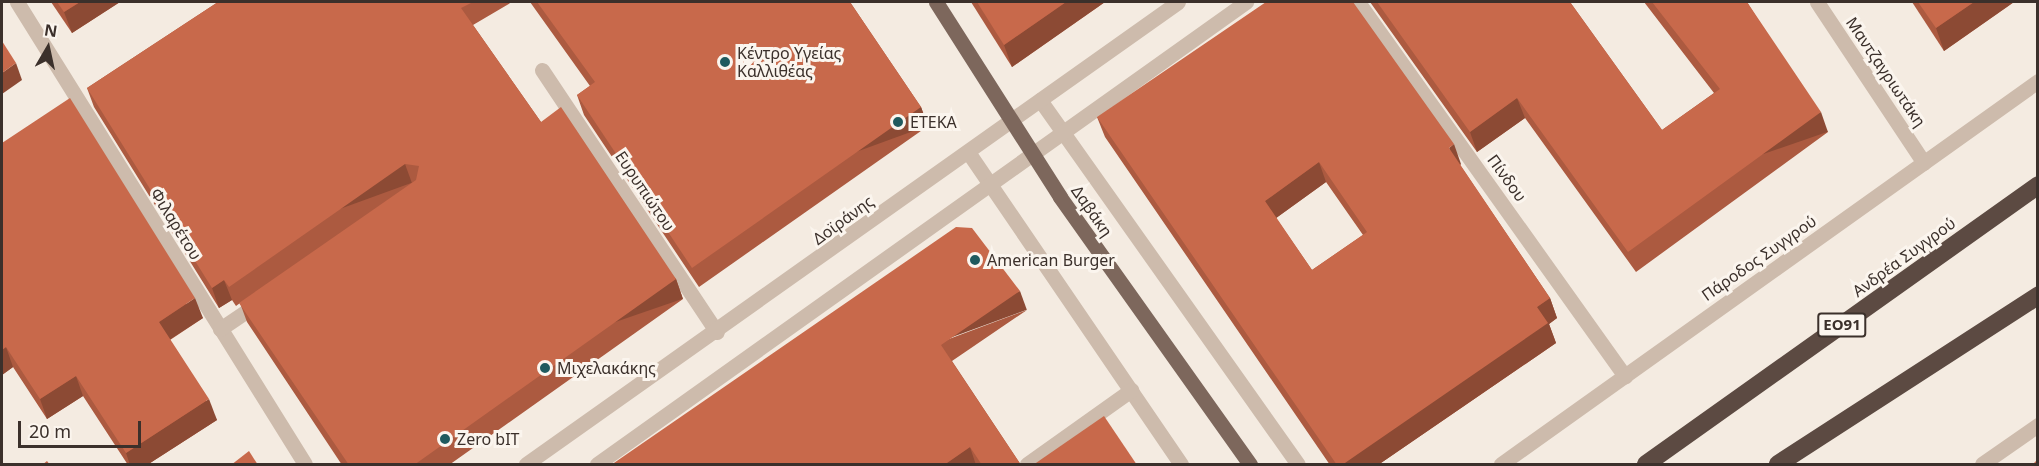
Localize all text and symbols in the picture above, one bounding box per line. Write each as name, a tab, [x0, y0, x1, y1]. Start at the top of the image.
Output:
street label: Μαντζαγριωτάκη	[1842, 13, 1930, 131]
north arrow	[18, 18, 78, 78]
text: N	[43, 18, 59, 42]
place label: Κέντρο Υγείας Καλλιθέας	[737, 43, 841, 81]
marker: Κέντρο Υγείας Καλλιθέας	[718, 55, 732, 69]
place label: ΕΤΕΚΑ	[910, 112, 957, 132]
marker: ΕΤΕΚΑ	[891, 115, 905, 129]
street label: Ευρυπιώτου	[611, 147, 679, 235]
street label: Πίνδου	[1484, 151, 1530, 205]
street label: Δαβάκη	[1067, 182, 1117, 240]
street label: Φιλαρέτου	[146, 185, 206, 263]
street label: Δοϊράνης	[809, 192, 877, 248]
street label: Πάροδος Συγγρού	[1698, 211, 1820, 305]
street label: Ανδρέα Συγγρού	[1849, 213, 1959, 301]
place label: American Burger	[987, 250, 1115, 270]
marker: American Burger	[968, 253, 982, 267]
road number: ΕΟ91	[1816, 313, 1868, 337]
place label: Μιχελακάκης	[557, 358, 656, 378]
marker: Μιχελακάκης	[538, 361, 552, 375]
scale bar	[21, 409, 144, 447]
text: 20 m	[29, 419, 71, 443]
place label: Zero bIT	[457, 429, 519, 449]
marker: Zero bIT	[438, 432, 452, 446]

